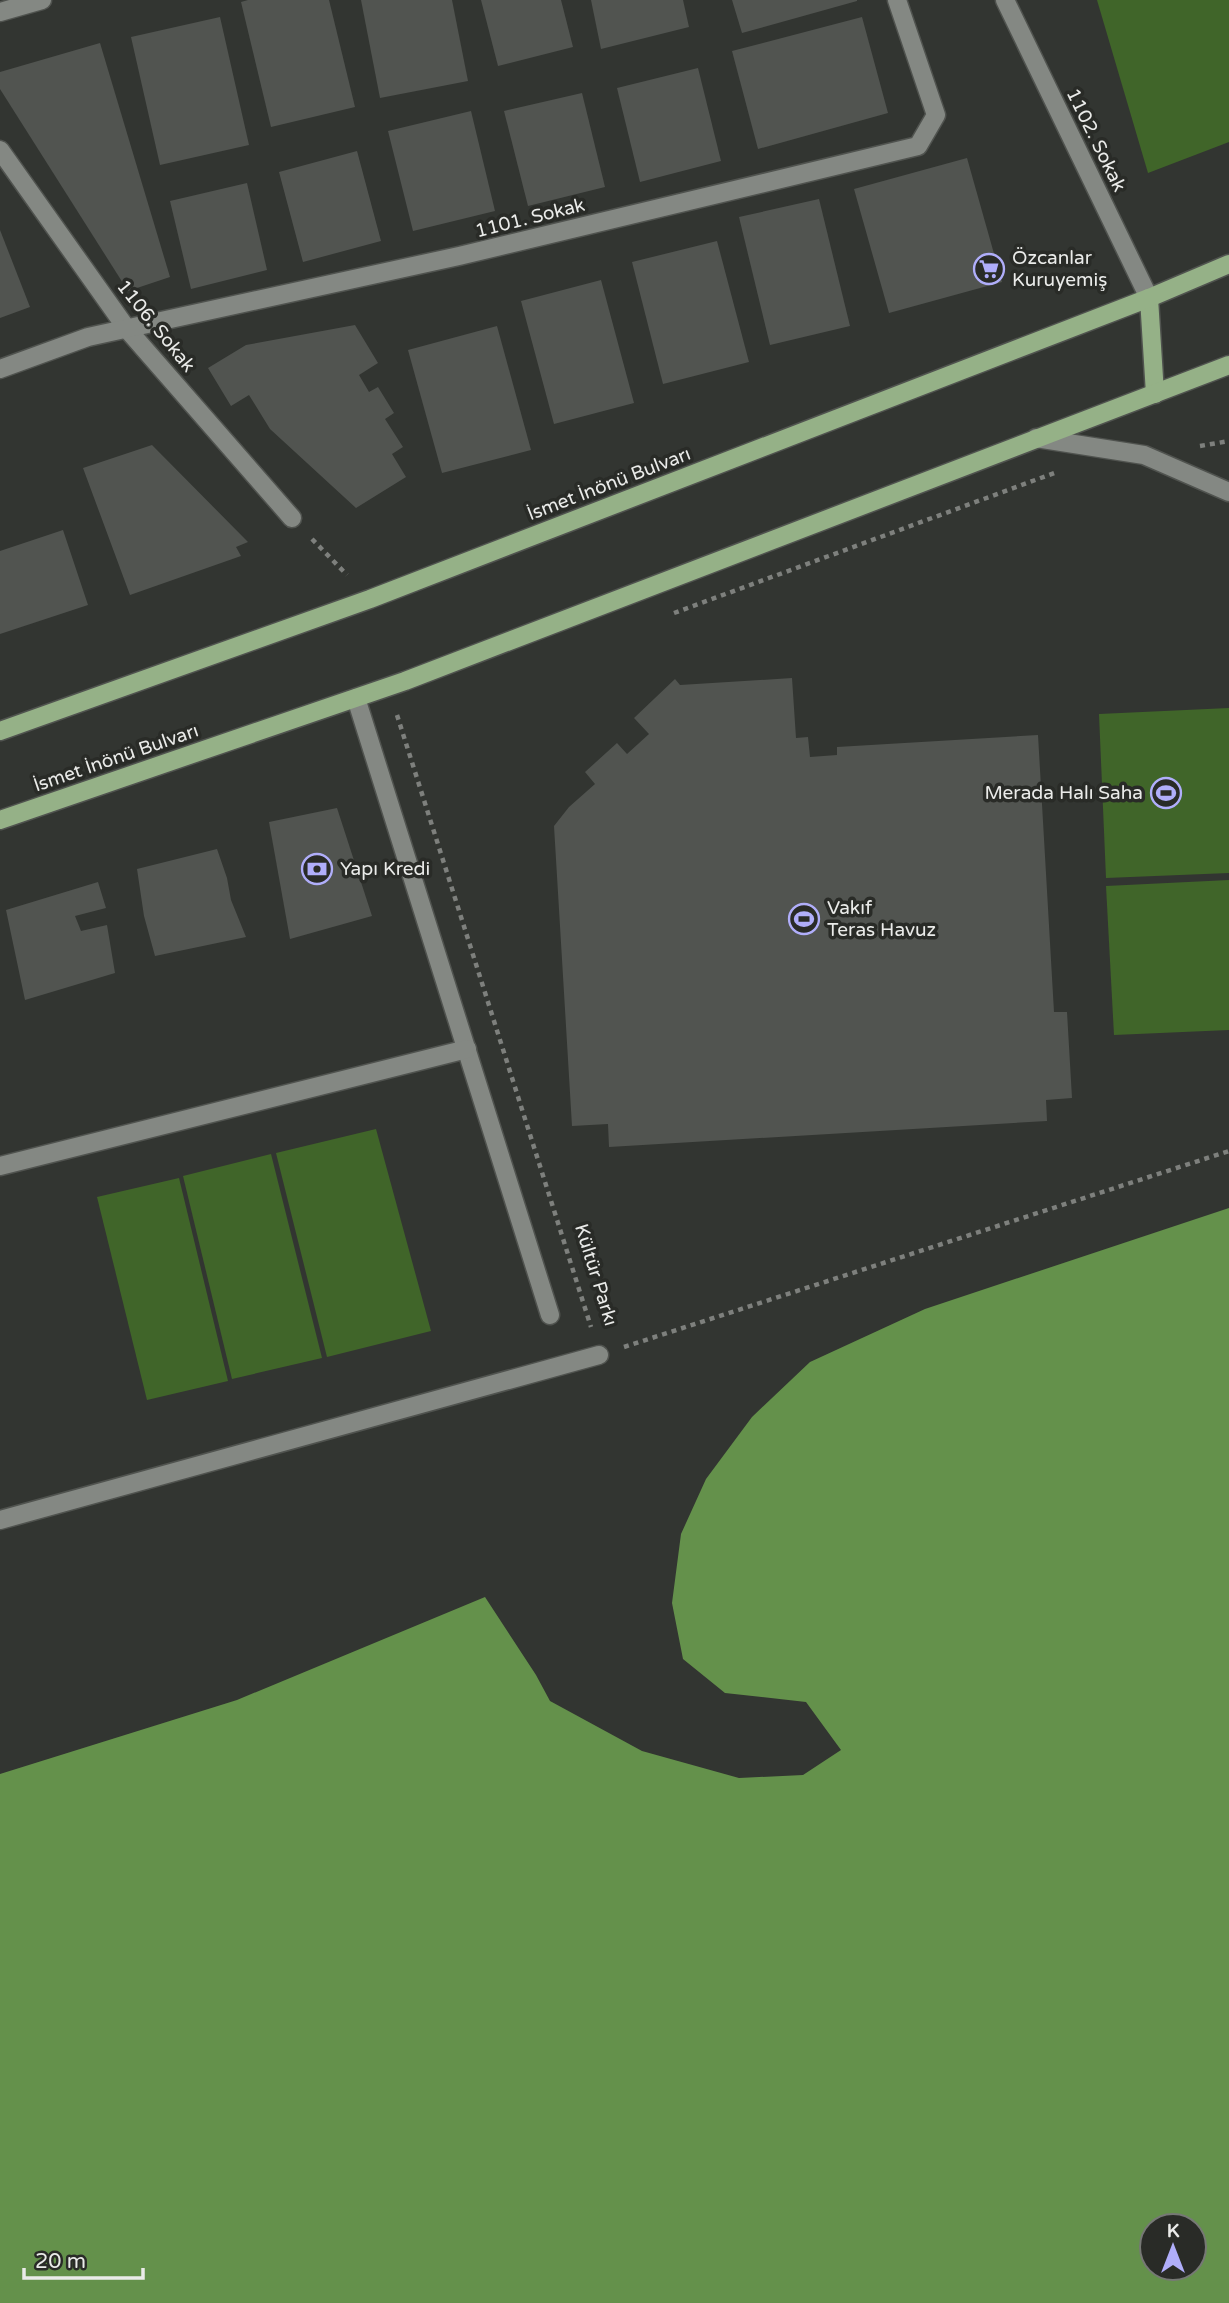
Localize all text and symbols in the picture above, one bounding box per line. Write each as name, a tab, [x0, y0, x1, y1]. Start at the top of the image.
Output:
street label: 1102. Sokak	[1062, 85, 1130, 195]
street label: 1101. Sokak	[473, 194, 587, 242]
place label: Özcanlar Kuruyemiş	[1012, 247, 1107, 291]
supermarket icon: Özcanlar Kuruyemiş	[972, 252, 1006, 286]
street label: 1106. Sokak	[112, 276, 200, 376]
street label: İsmet İnönü Bulvarı	[524, 443, 694, 525]
street label: İsmet İnönü Bulvarı	[31, 719, 201, 797]
sports icon: Merada Halı Saha	[1149, 776, 1183, 810]
place label: Merada Halı Saha	[985, 782, 1143, 804]
bank icon: Yapı Kredi	[300, 852, 334, 886]
place label: Yapı Kredi	[340, 858, 430, 880]
place label: Vakıf Teras Havuz	[827, 897, 936, 941]
sports icon: Vakıf Teras Havuz	[787, 902, 821, 936]
street label: Kültür Parkı	[570, 1221, 622, 1329]
north arrow	[1138, 2212, 1208, 2282]
text: K	[1167, 2220, 1180, 2242]
scale bar	[24, 2236, 144, 2280]
text: 20 m	[35, 2249, 86, 2274]

